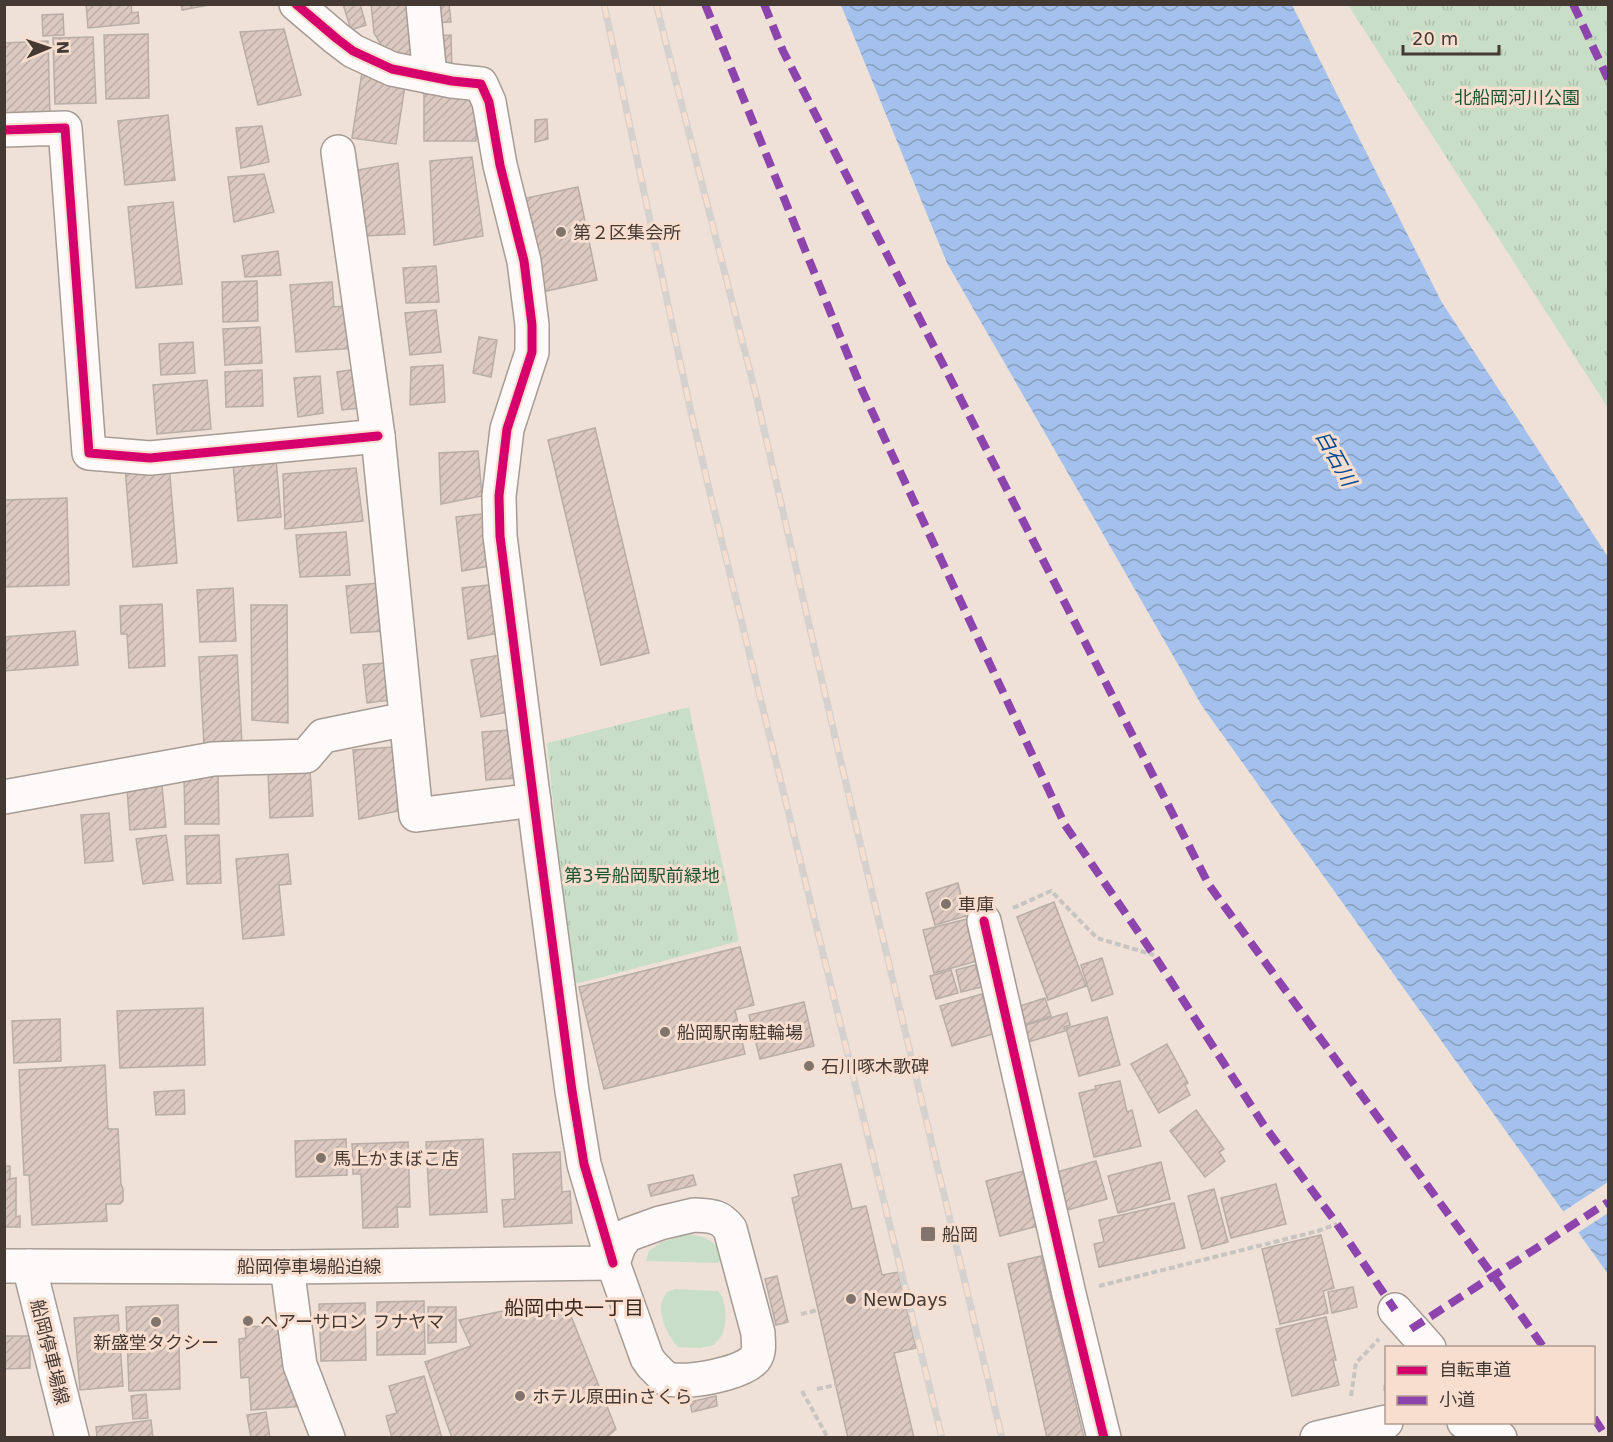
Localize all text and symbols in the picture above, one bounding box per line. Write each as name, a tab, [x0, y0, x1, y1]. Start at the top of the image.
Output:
north arrow	[18, 18, 78, 78]
scale bar	[1403, 18, 1499, 56]
text: 20 m	[1412, 28, 1458, 49]
text: N	[53, 40, 72, 55]
park label: 北船岡河川公園	[1454, 87, 1580, 108]
place label: 第２区集会所	[573, 222, 681, 243]
marker: 第２区集会所	[554, 225, 568, 239]
water label: 白石川	[1311, 426, 1362, 492]
park label: 第3号船岡駅前緑地	[564, 865, 720, 886]
place label: 車庫	[958, 894, 994, 915]
marker: 車庫	[939, 897, 953, 911]
place label: 船岡駅南駐輪場	[677, 1022, 803, 1043]
marker: 船岡駅南駐輪場	[658, 1025, 672, 1039]
place label: 石川啄木歌碑	[821, 1056, 929, 1077]
marker: 石川啄木歌碑	[802, 1059, 816, 1073]
place label: 馬上かまぼこ店	[333, 1148, 459, 1169]
marker: 馬上かまぼこ店	[314, 1151, 328, 1165]
place label: 船岡	[942, 1224, 978, 1245]
marker: 船岡	[919, 1225, 937, 1243]
street label: 船岡停車場船迫線	[237, 1256, 381, 1277]
place label: NewDays	[863, 1289, 947, 1310]
marker: NewDays	[844, 1292, 858, 1306]
district label: 船岡中央一丁目	[504, 1296, 644, 1320]
street label: 船岡停車場線	[27, 1297, 73, 1407]
place label: ヘアーサロン フナヤマ	[260, 1311, 444, 1332]
marker: ヘアーサロン フナヤマ	[241, 1314, 255, 1328]
marker: 新盛堂タクシー	[149, 1315, 163, 1329]
place label: 新盛堂タクシー	[93, 1332, 219, 1353]
legend	[1385, 1346, 1595, 1424]
text: 自転車道	[1439, 1359, 1511, 1380]
place label: ホテル原田inさくら	[532, 1386, 692, 1407]
marker: ホテル原田inさくら	[513, 1389, 527, 1403]
text: 小道	[1439, 1389, 1475, 1410]

